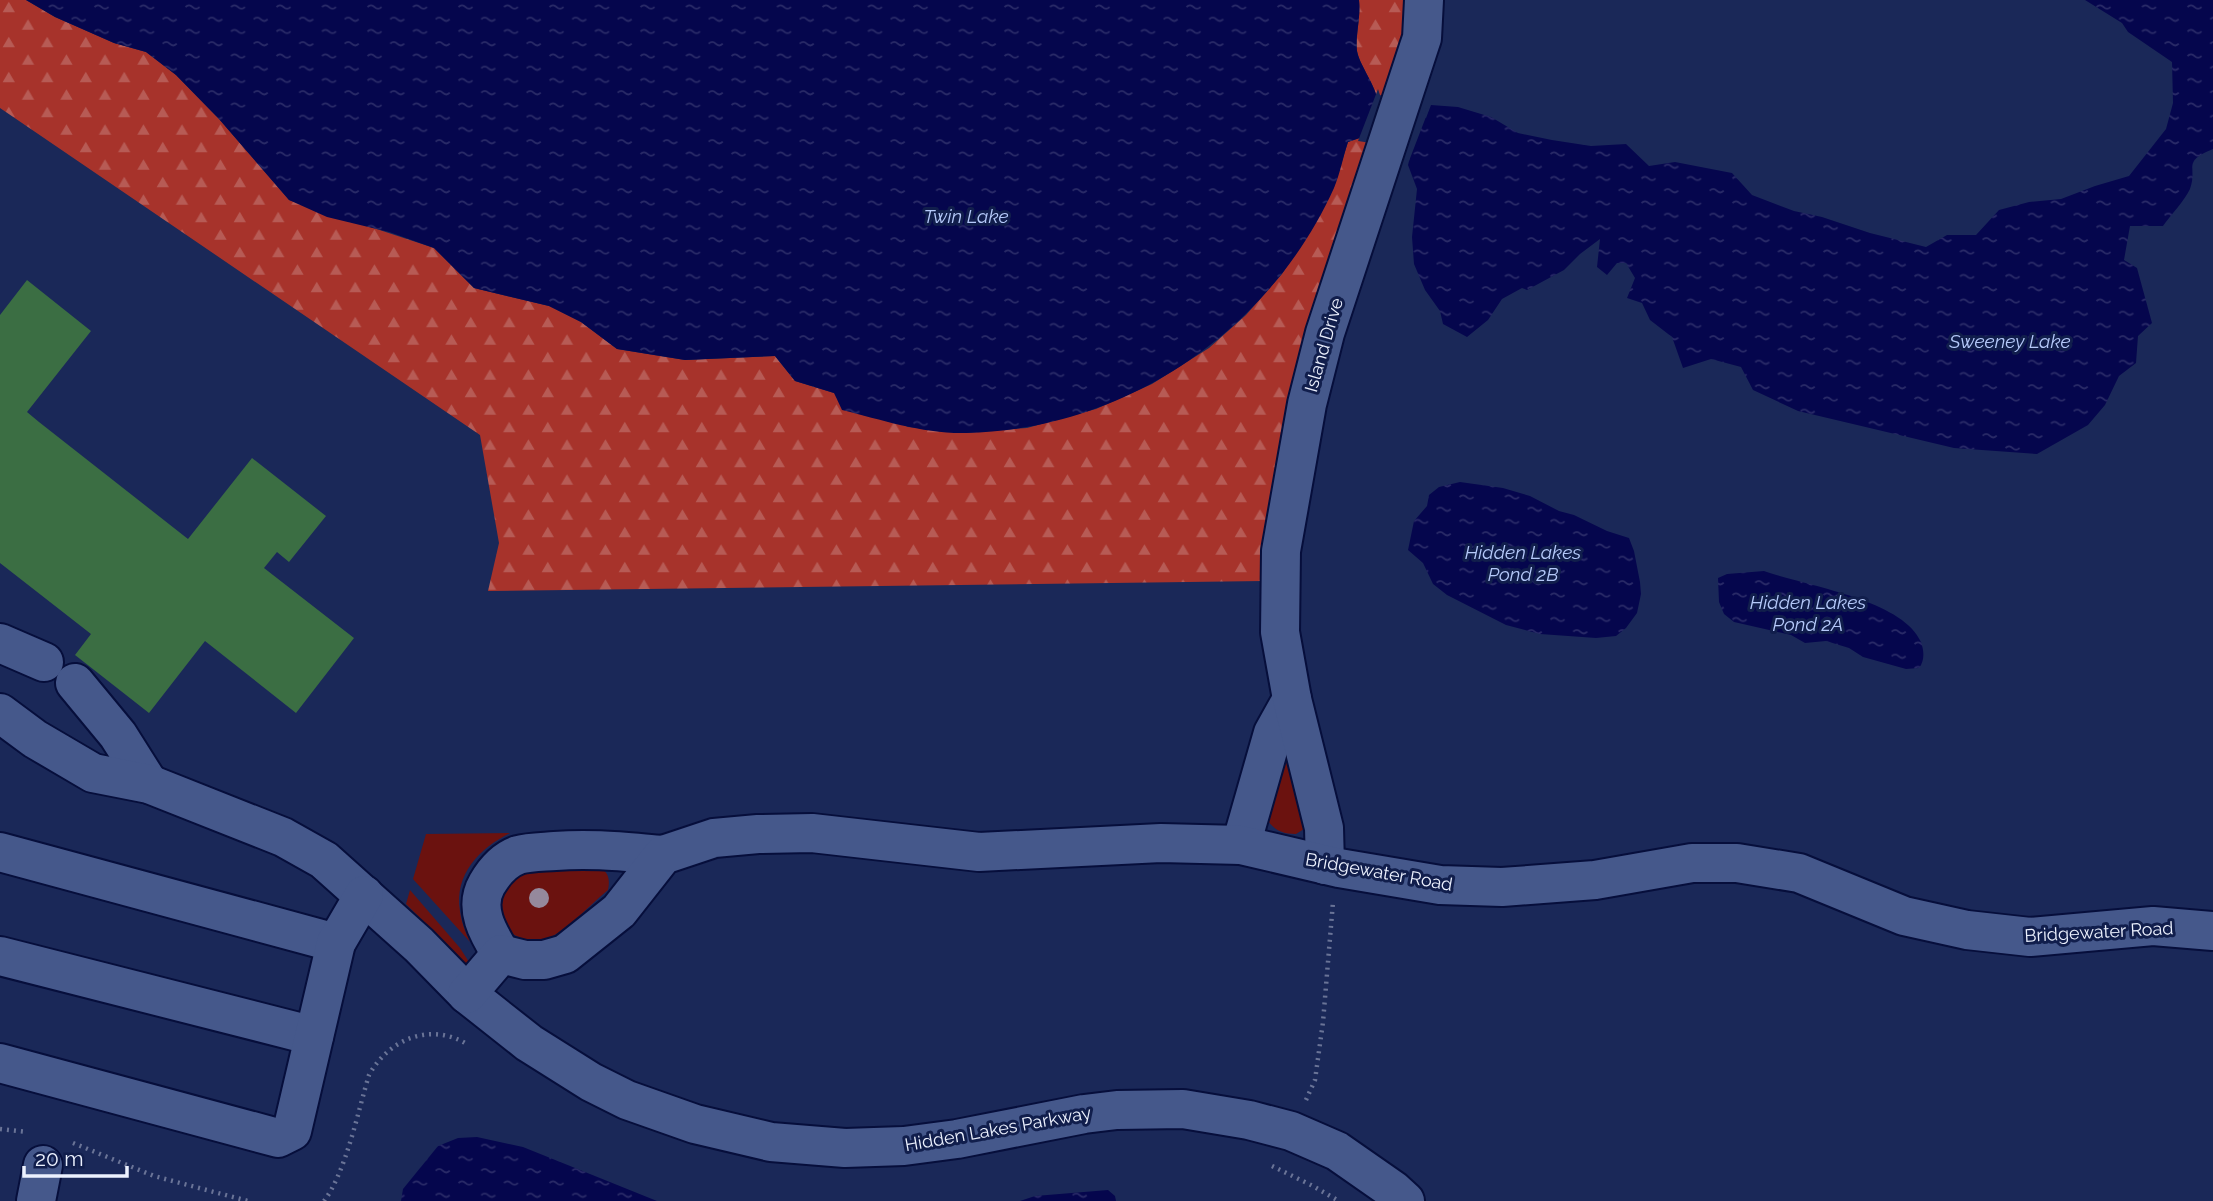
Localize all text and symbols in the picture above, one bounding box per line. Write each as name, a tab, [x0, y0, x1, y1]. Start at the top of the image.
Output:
water label: Twin Lake	[923, 205, 1009, 227]
street label: Island Drive	[1300, 295, 1347, 394]
water label: Sweeney Lake	[1948, 330, 2071, 352]
water label: Hidden Lakes Pond 2B	[1465, 541, 1581, 585]
water label: Hidden Lakes Pond 2A	[1750, 591, 1866, 635]
street label: Bridgewater Road	[1304, 848, 1454, 895]
street label: Bridgewater Road	[2024, 917, 2174, 946]
street label: Hidden Lakes Parkway	[903, 1102, 1093, 1155]
scale bar	[24, 1134, 128, 1178]
text: 20 m	[35, 1146, 83, 1171]

